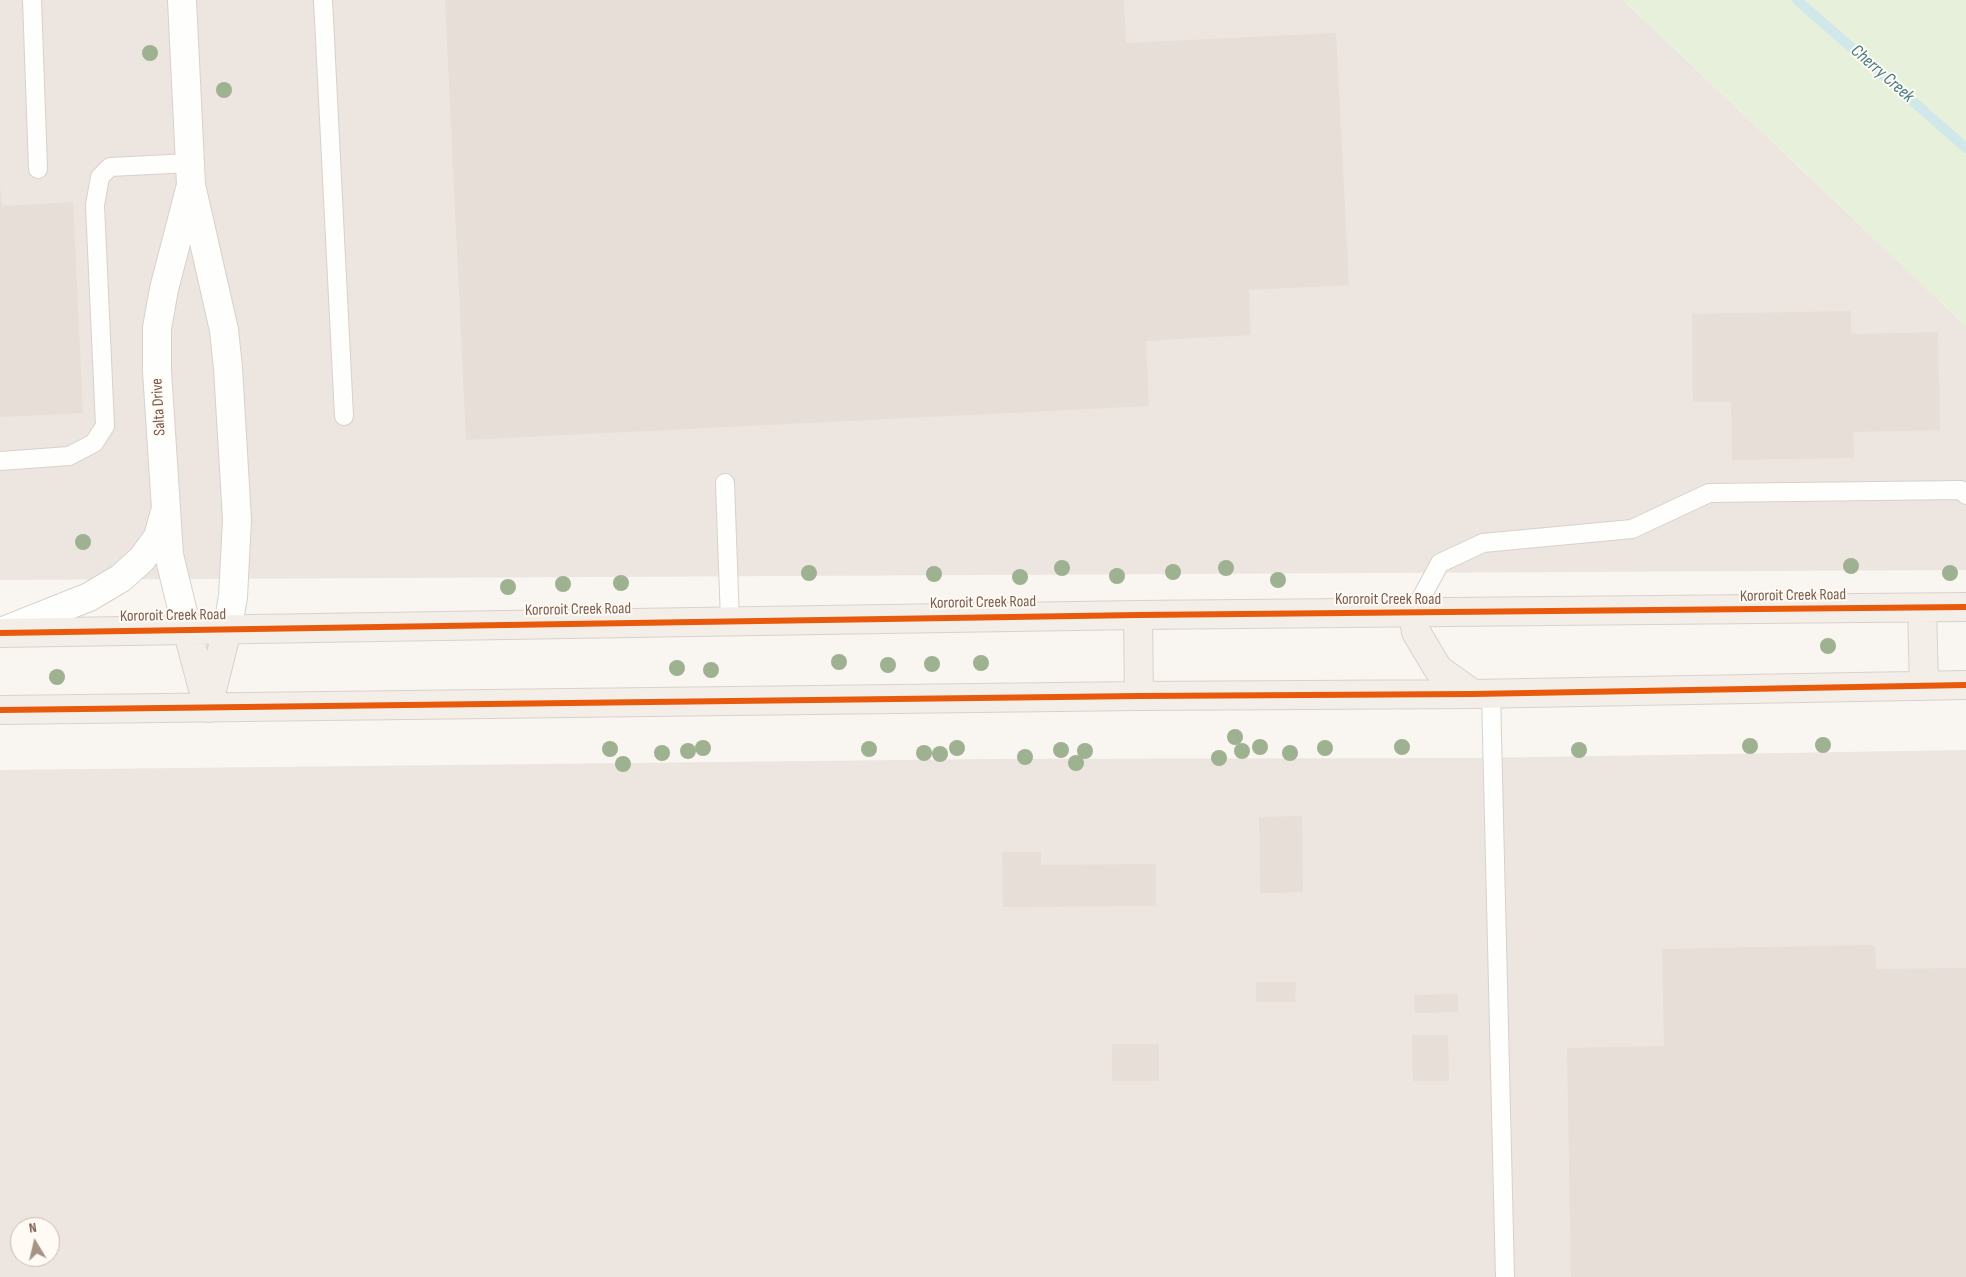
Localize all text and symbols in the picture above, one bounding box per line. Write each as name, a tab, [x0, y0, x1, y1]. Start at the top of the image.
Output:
water label: Cherry Creek	[1846, 41, 1918, 107]
street label: Salta Drive	[148, 378, 170, 436]
street label: Kororoit Creek Road	[1740, 585, 1846, 607]
street label: Kororoit Creek Road	[1335, 590, 1441, 610]
street label: Kororoit Creek Road	[930, 592, 1036, 614]
street label: Kororoit Creek Road	[525, 599, 631, 621]
street label: Kororoit Creek Road	[120, 605, 226, 627]
north arrow	[10, 1217, 60, 1267]
text: N	[28, 1219, 38, 1237]

